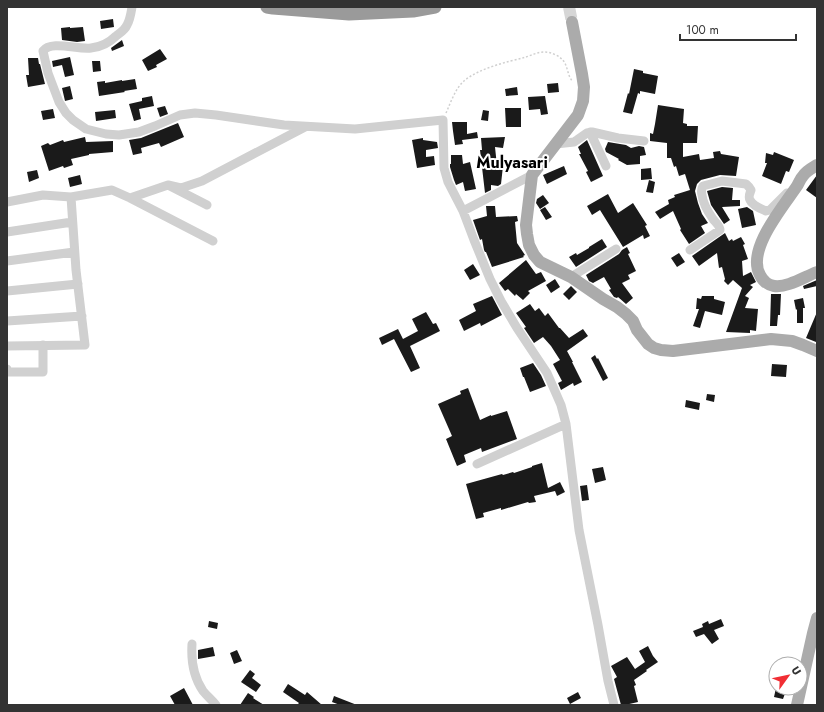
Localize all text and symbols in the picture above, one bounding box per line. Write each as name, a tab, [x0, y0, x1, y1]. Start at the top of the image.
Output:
scale bar	[680, 16, 796, 42]
text: 100 m	[686, 21, 719, 39]
district label: Mulyasari	[476, 151, 548, 174]
north arrow	[768, 656, 808, 696]
text: U	[788, 663, 805, 678]

